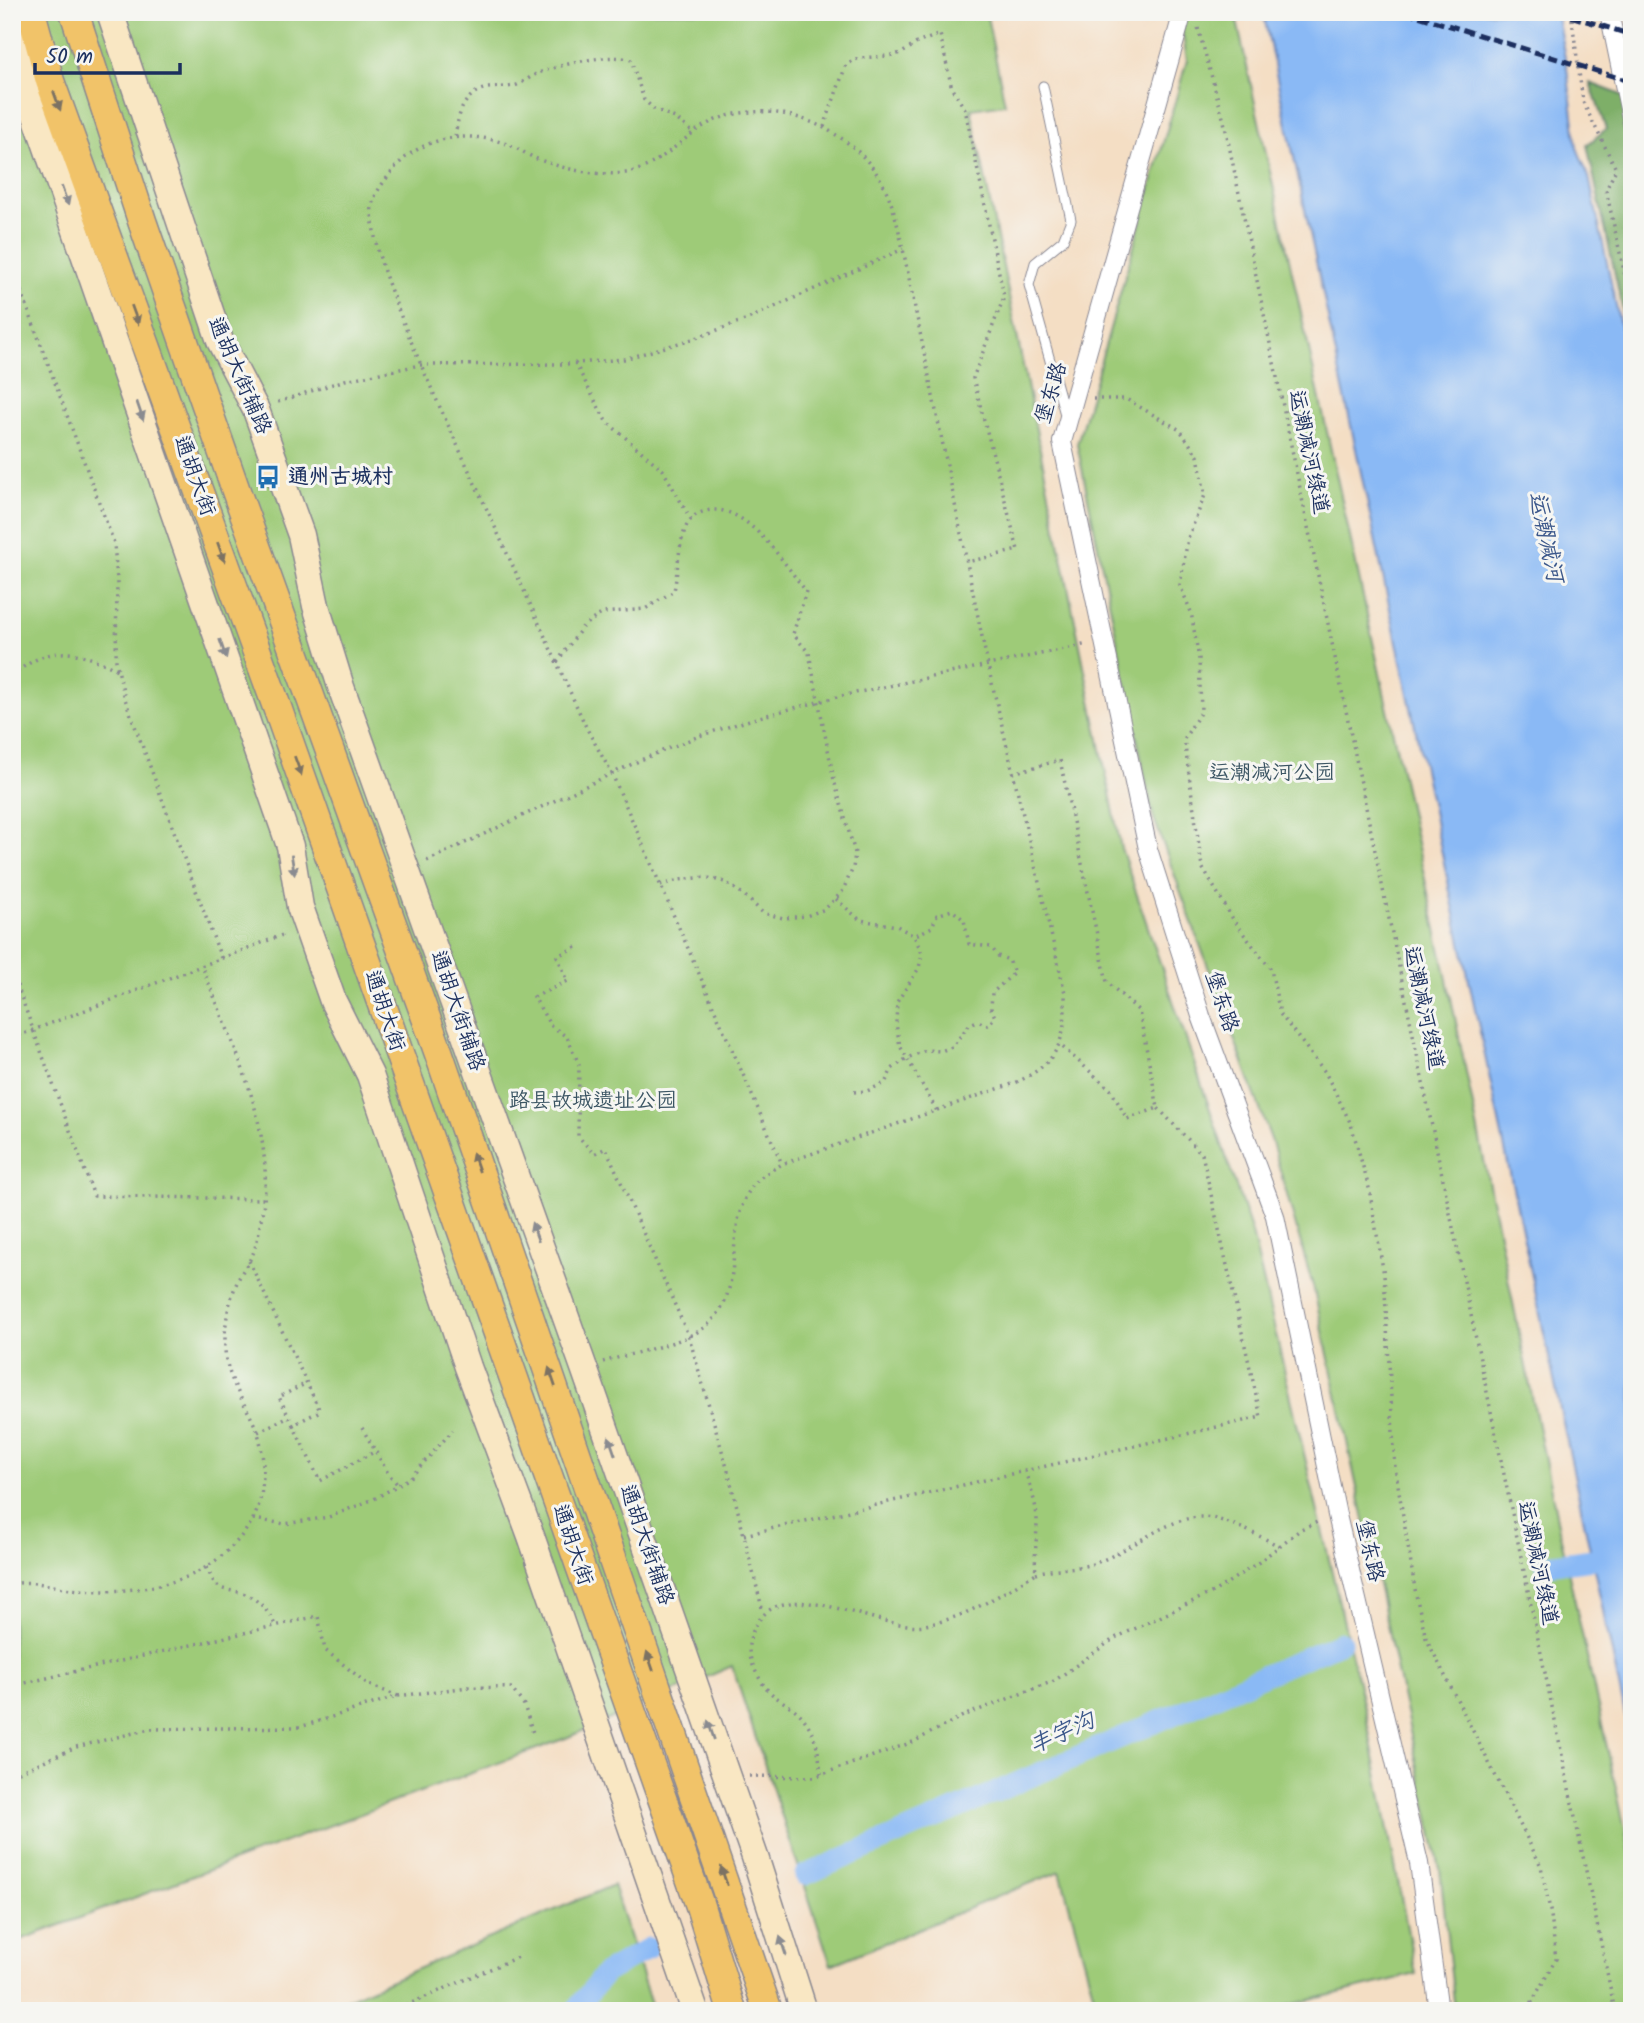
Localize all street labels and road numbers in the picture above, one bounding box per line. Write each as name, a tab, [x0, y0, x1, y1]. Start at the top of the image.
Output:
street label: 通胡大街辅路	[198, 312, 280, 440]
street label: 堡东路	[1027, 358, 1077, 428]
street label: 运潮减河绿道	[1279, 387, 1337, 517]
street label: 通胡大街	[164, 431, 224, 521]
street label: 运潮减河绿道	[1394, 943, 1452, 1073]
street label: 通胡大街辅路	[421, 946, 493, 1076]
street label: 通胡大街	[355, 966, 413, 1056]
street label: 堡东路	[1195, 967, 1247, 1037]
street label: 通胡大街辅路	[610, 1480, 682, 1610]
street label: 运潮减河绿道	[1508, 1498, 1566, 1628]
street label: 通胡大街	[543, 1500, 601, 1590]
street label: 堡东路	[1346, 1517, 1392, 1585]

